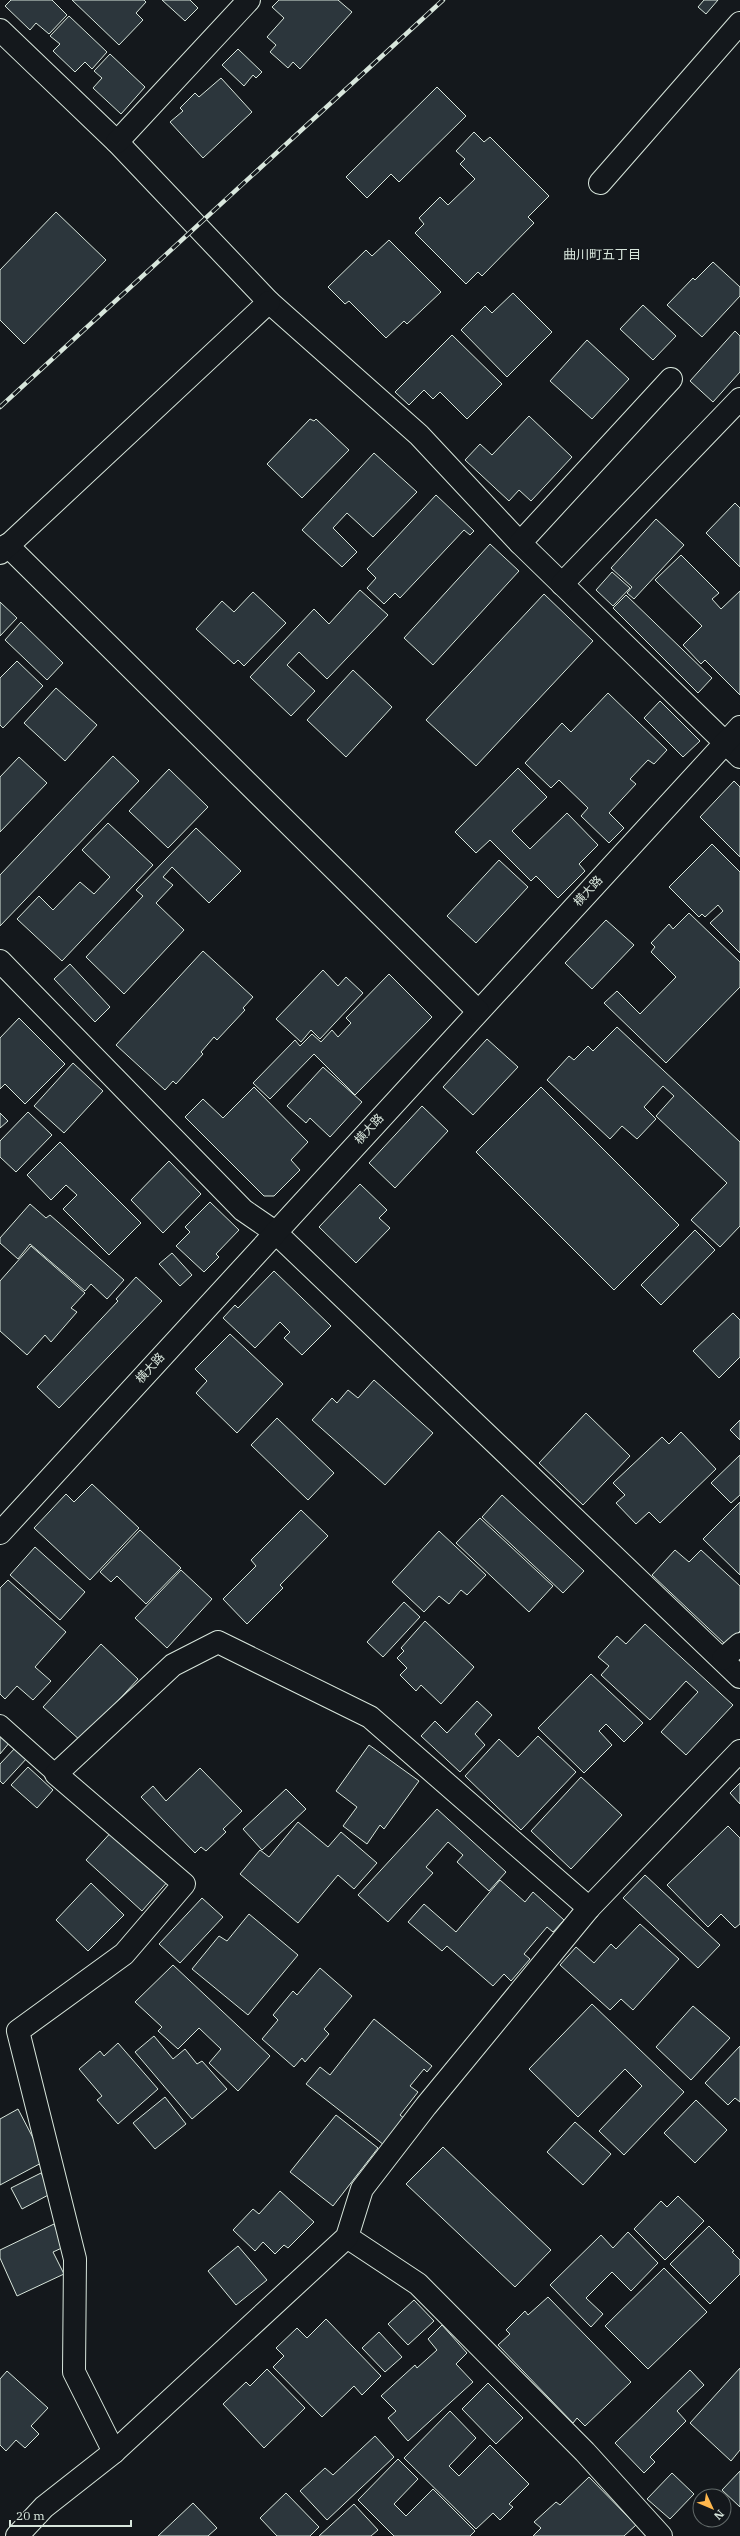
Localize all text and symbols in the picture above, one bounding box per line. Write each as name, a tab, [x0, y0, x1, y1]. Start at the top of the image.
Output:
district label: 曲川町五丁目	[563, 246, 641, 263]
street label: 横大路	[570, 872, 605, 909]
street label: 横大路	[351, 1110, 386, 1147]
street label: 横大路	[132, 1349, 167, 1386]
north arrow	[692, 2488, 732, 2528]
scale bar	[10, 2502, 131, 2528]
text: N	[711, 2507, 727, 2523]
text: 20 m	[16, 2508, 45, 2523]

